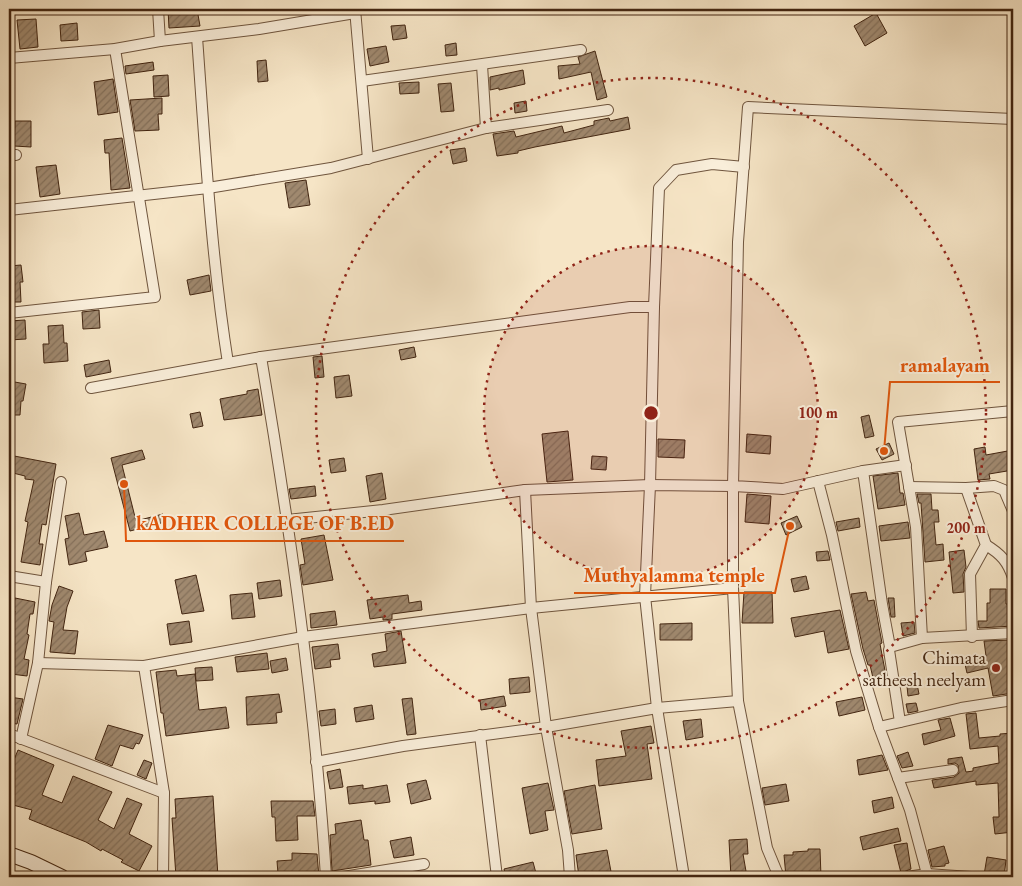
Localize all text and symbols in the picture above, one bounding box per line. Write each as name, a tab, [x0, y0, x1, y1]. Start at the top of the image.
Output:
callout: ramalayam	[890, 347, 1000, 382]
text: ramalayam	[900, 352, 990, 378]
text: 100 m	[798, 403, 838, 422]
centre of rings	[642, 404, 660, 422]
callout: kADHER COLLEGE OF B.ED	[126, 506, 404, 541]
text: kADHER COLLEGE OF B.ED	[136, 510, 394, 536]
text: 200 m	[946, 518, 986, 537]
callout: Muthyalamma temple	[574, 558, 775, 593]
text: Muthyalamma temple	[583, 562, 765, 588]
place label: Chimata satheesh neelyam	[863, 645, 986, 692]
marker: Chimata satheesh neelyam	[990, 662, 1002, 674]

